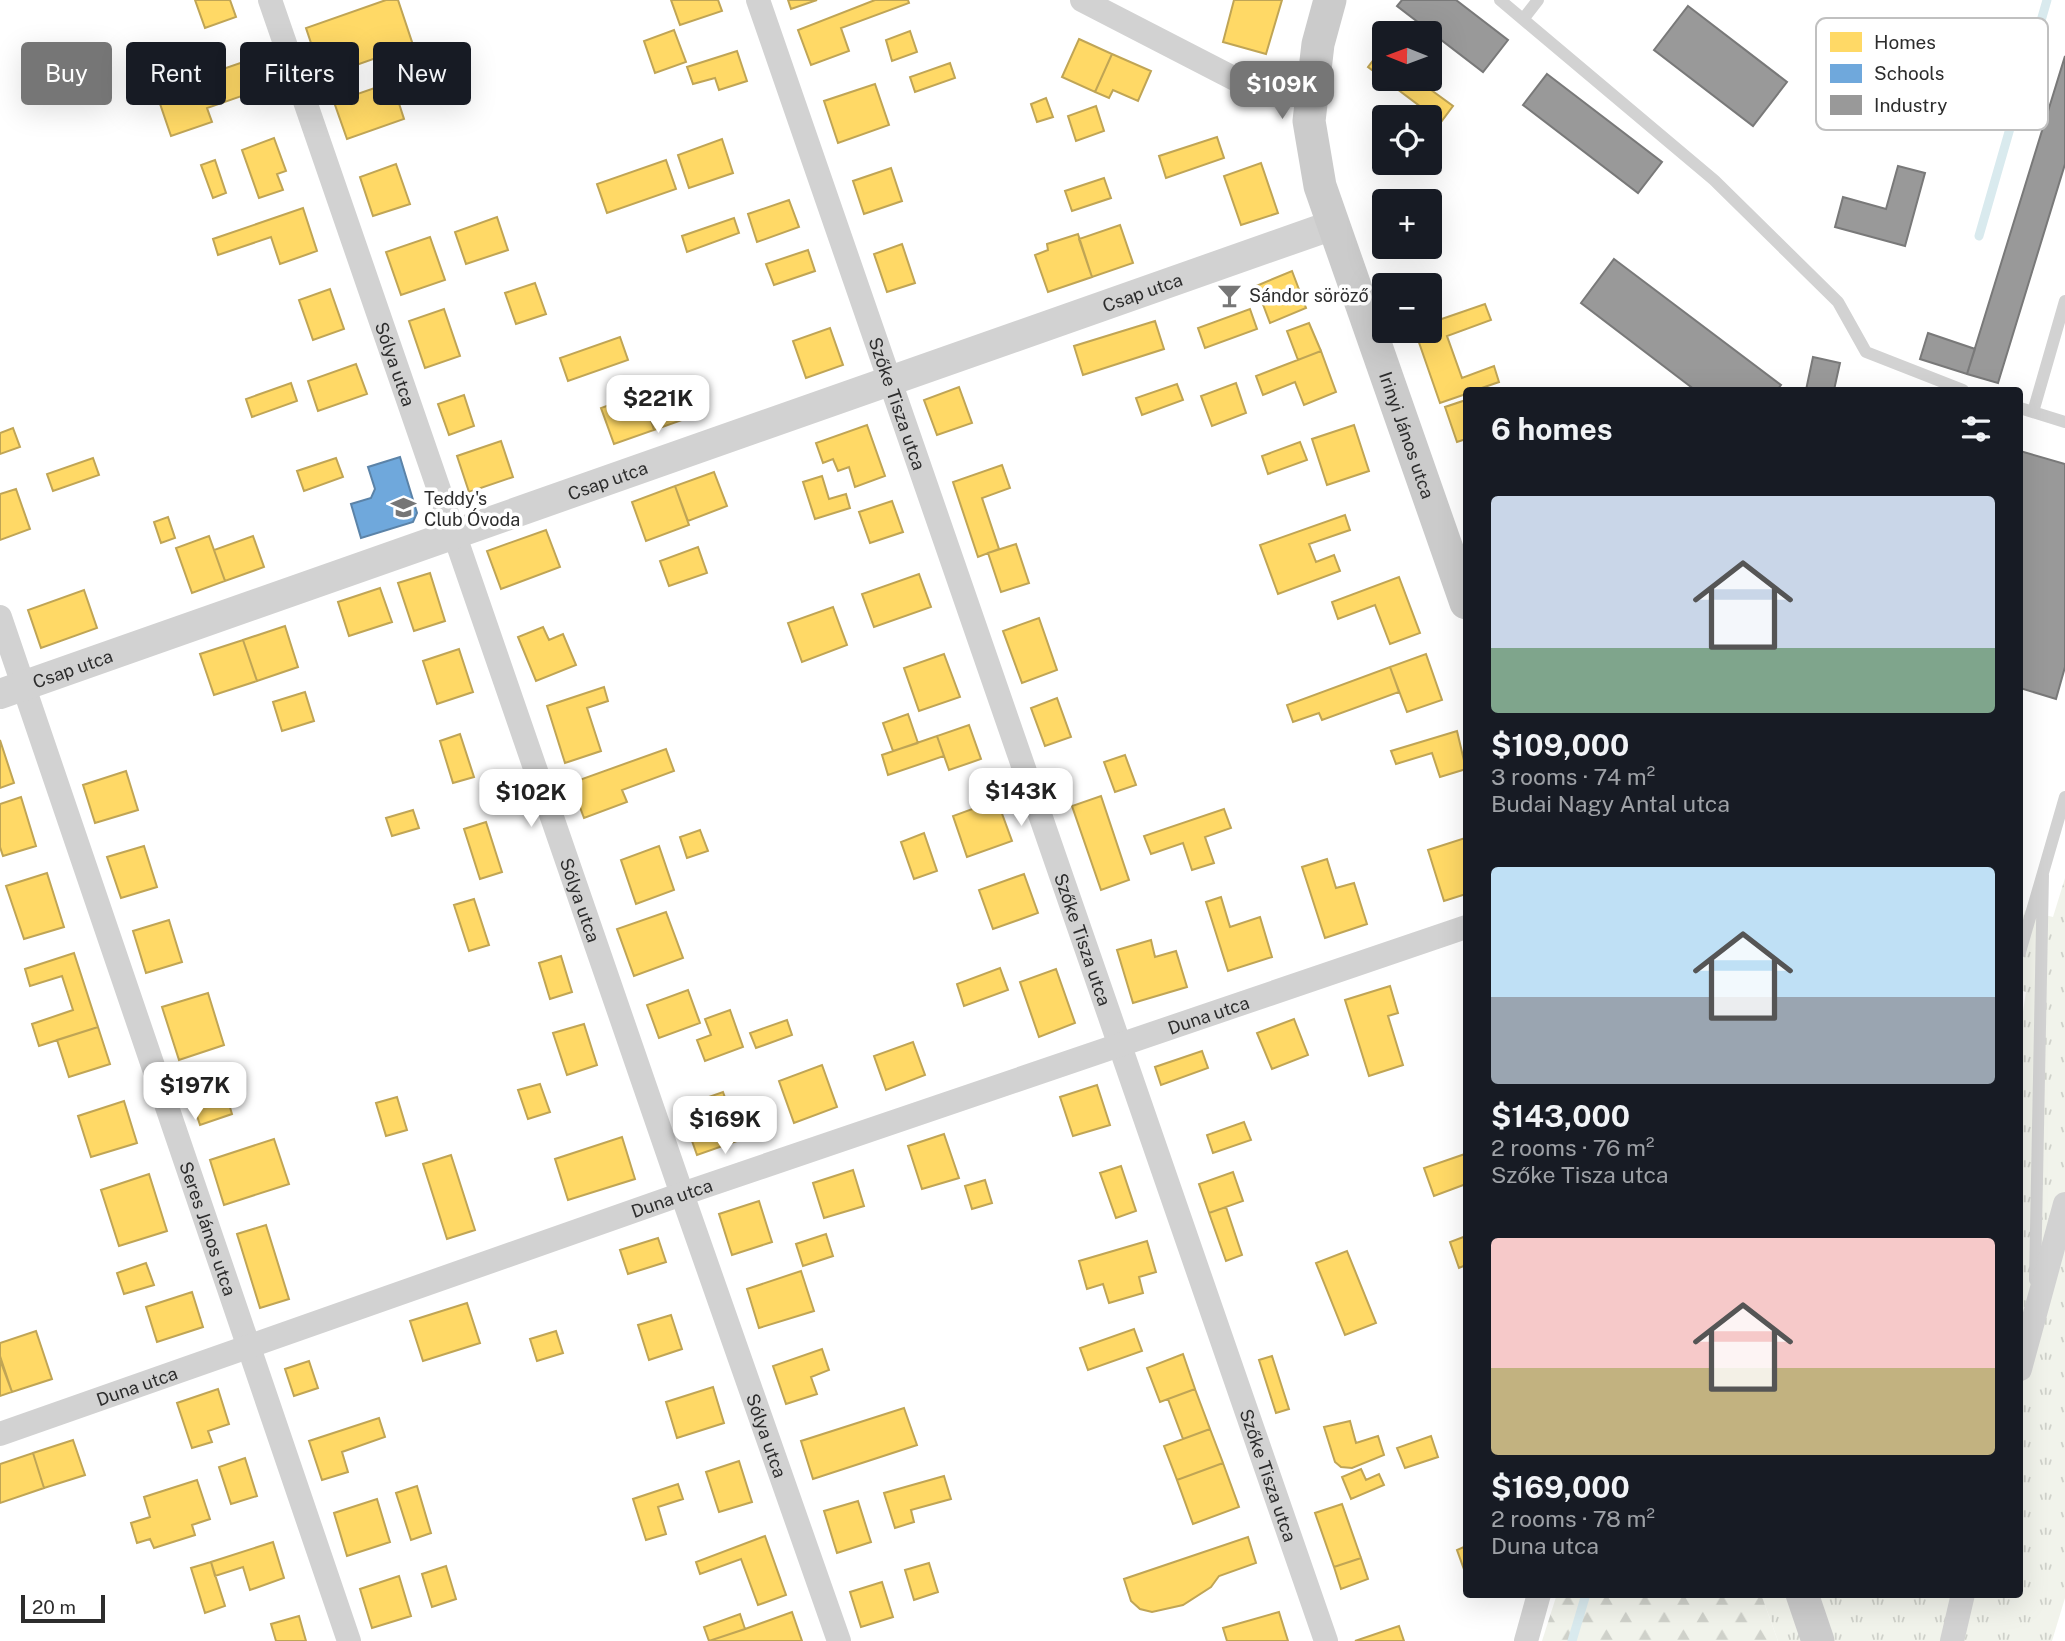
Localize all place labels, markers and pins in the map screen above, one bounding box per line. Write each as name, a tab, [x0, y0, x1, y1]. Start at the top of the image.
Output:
pin: $109K	[1233, 61, 1331, 121]
bar icon: Sándor söröző	[1215, 281, 1243, 309]
place label: Sándor söröző	[1249, 285, 1369, 306]
pin: $221K	[609, 376, 707, 435]
place label: Teddy's Club Óvoda	[424, 488, 520, 530]
school or university icon: Teddy's Club Óvoda	[390, 494, 418, 522]
pin: $143K	[972, 768, 1070, 828]
pin: $102K	[482, 770, 580, 829]
pin: $197K	[146, 1062, 244, 1122]
pin: $169K	[676, 1096, 774, 1156]

